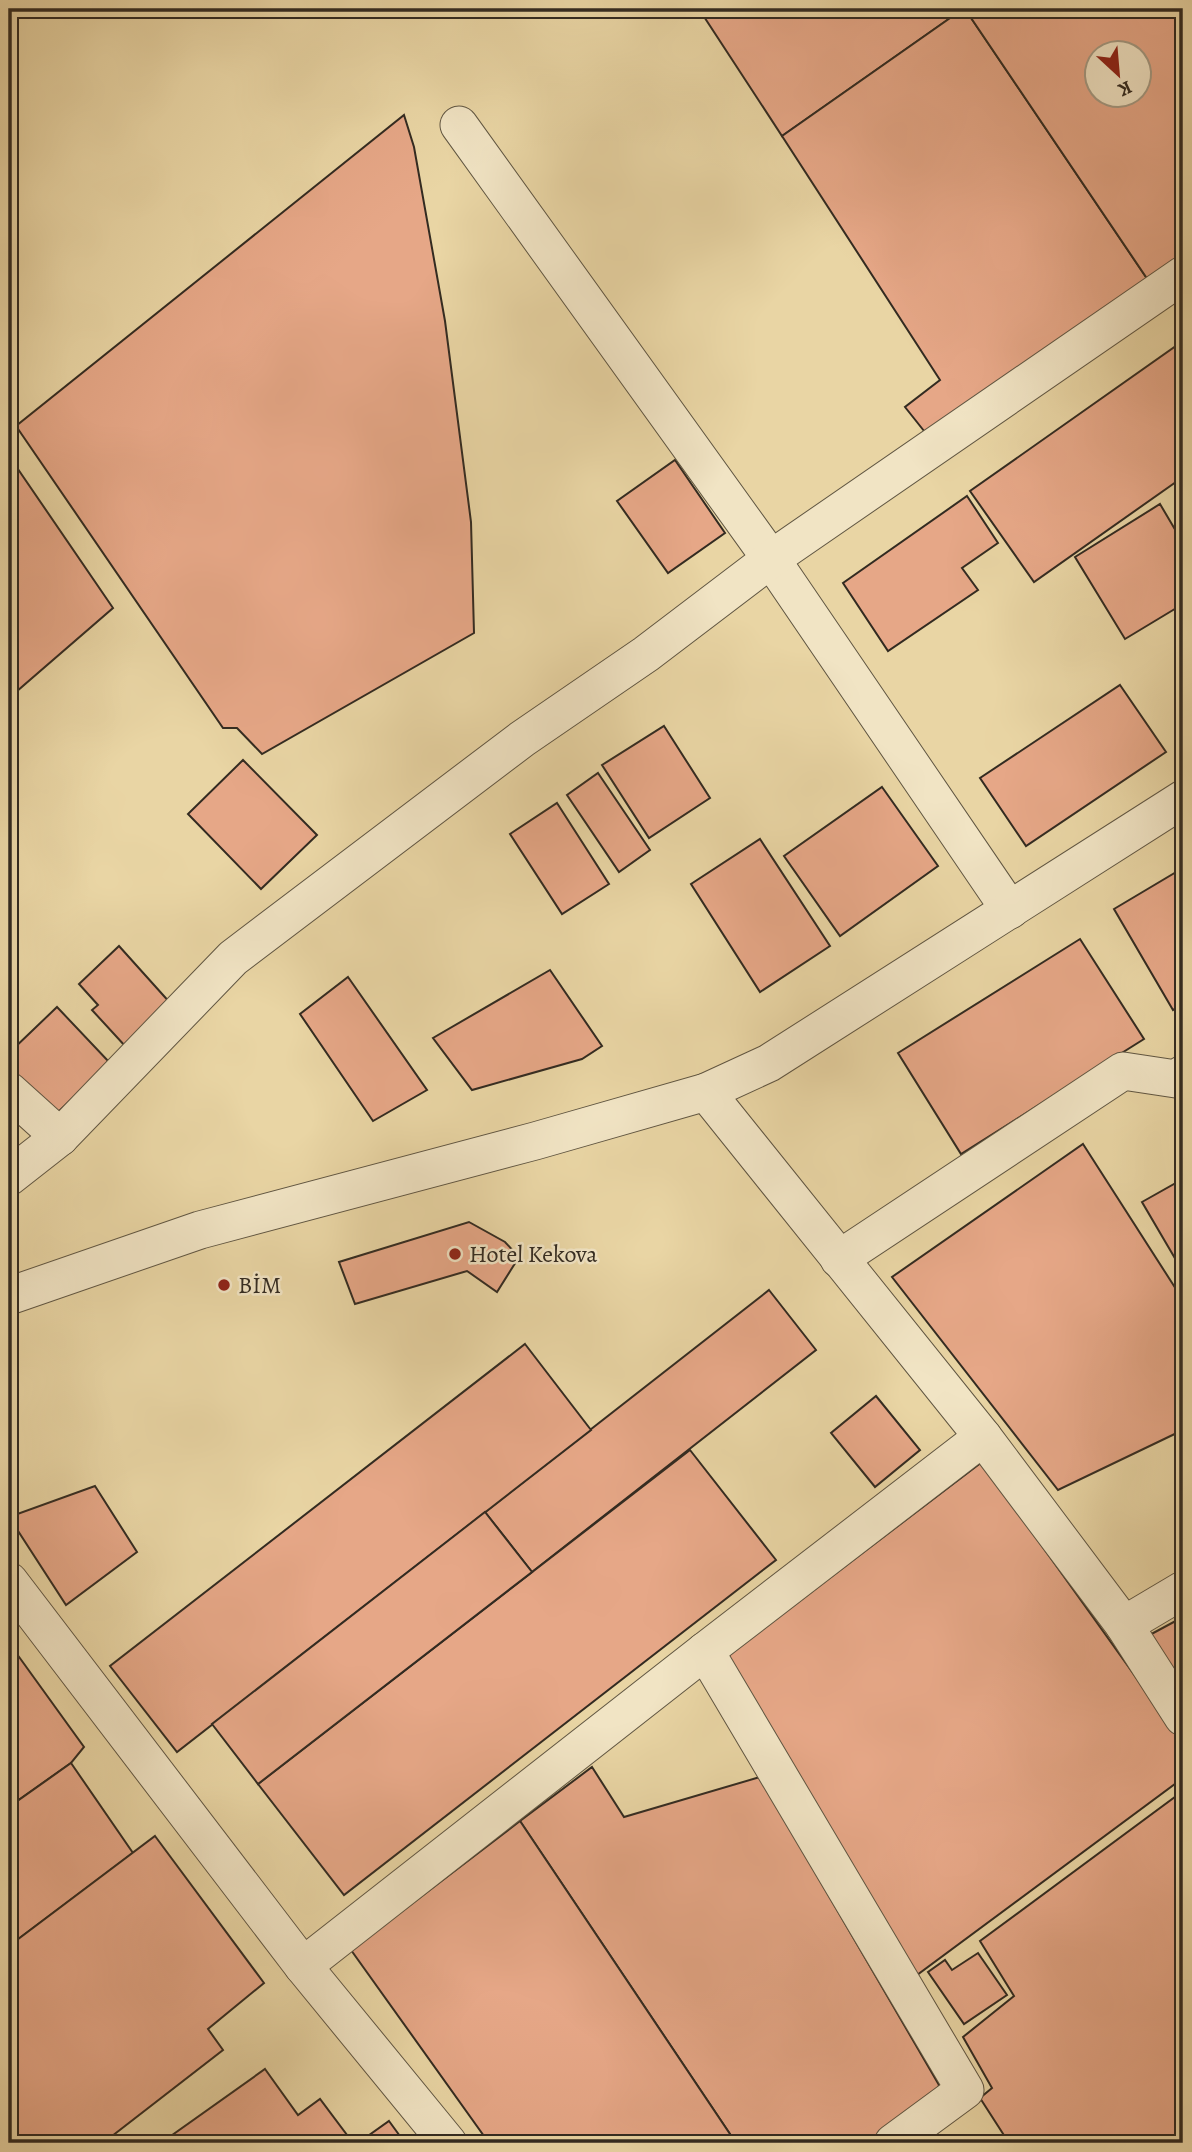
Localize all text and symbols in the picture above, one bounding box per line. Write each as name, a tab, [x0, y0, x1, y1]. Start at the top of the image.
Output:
north arrow	[1084, 38, 1154, 108]
text: K	[1113, 74, 1136, 103]
place label: Hotel Kekova	[469, 1238, 598, 1270]
marker: Hotel Kekova	[447, 1246, 463, 1262]
place label: BİM	[238, 1269, 281, 1301]
marker: BİM	[216, 1277, 232, 1293]

